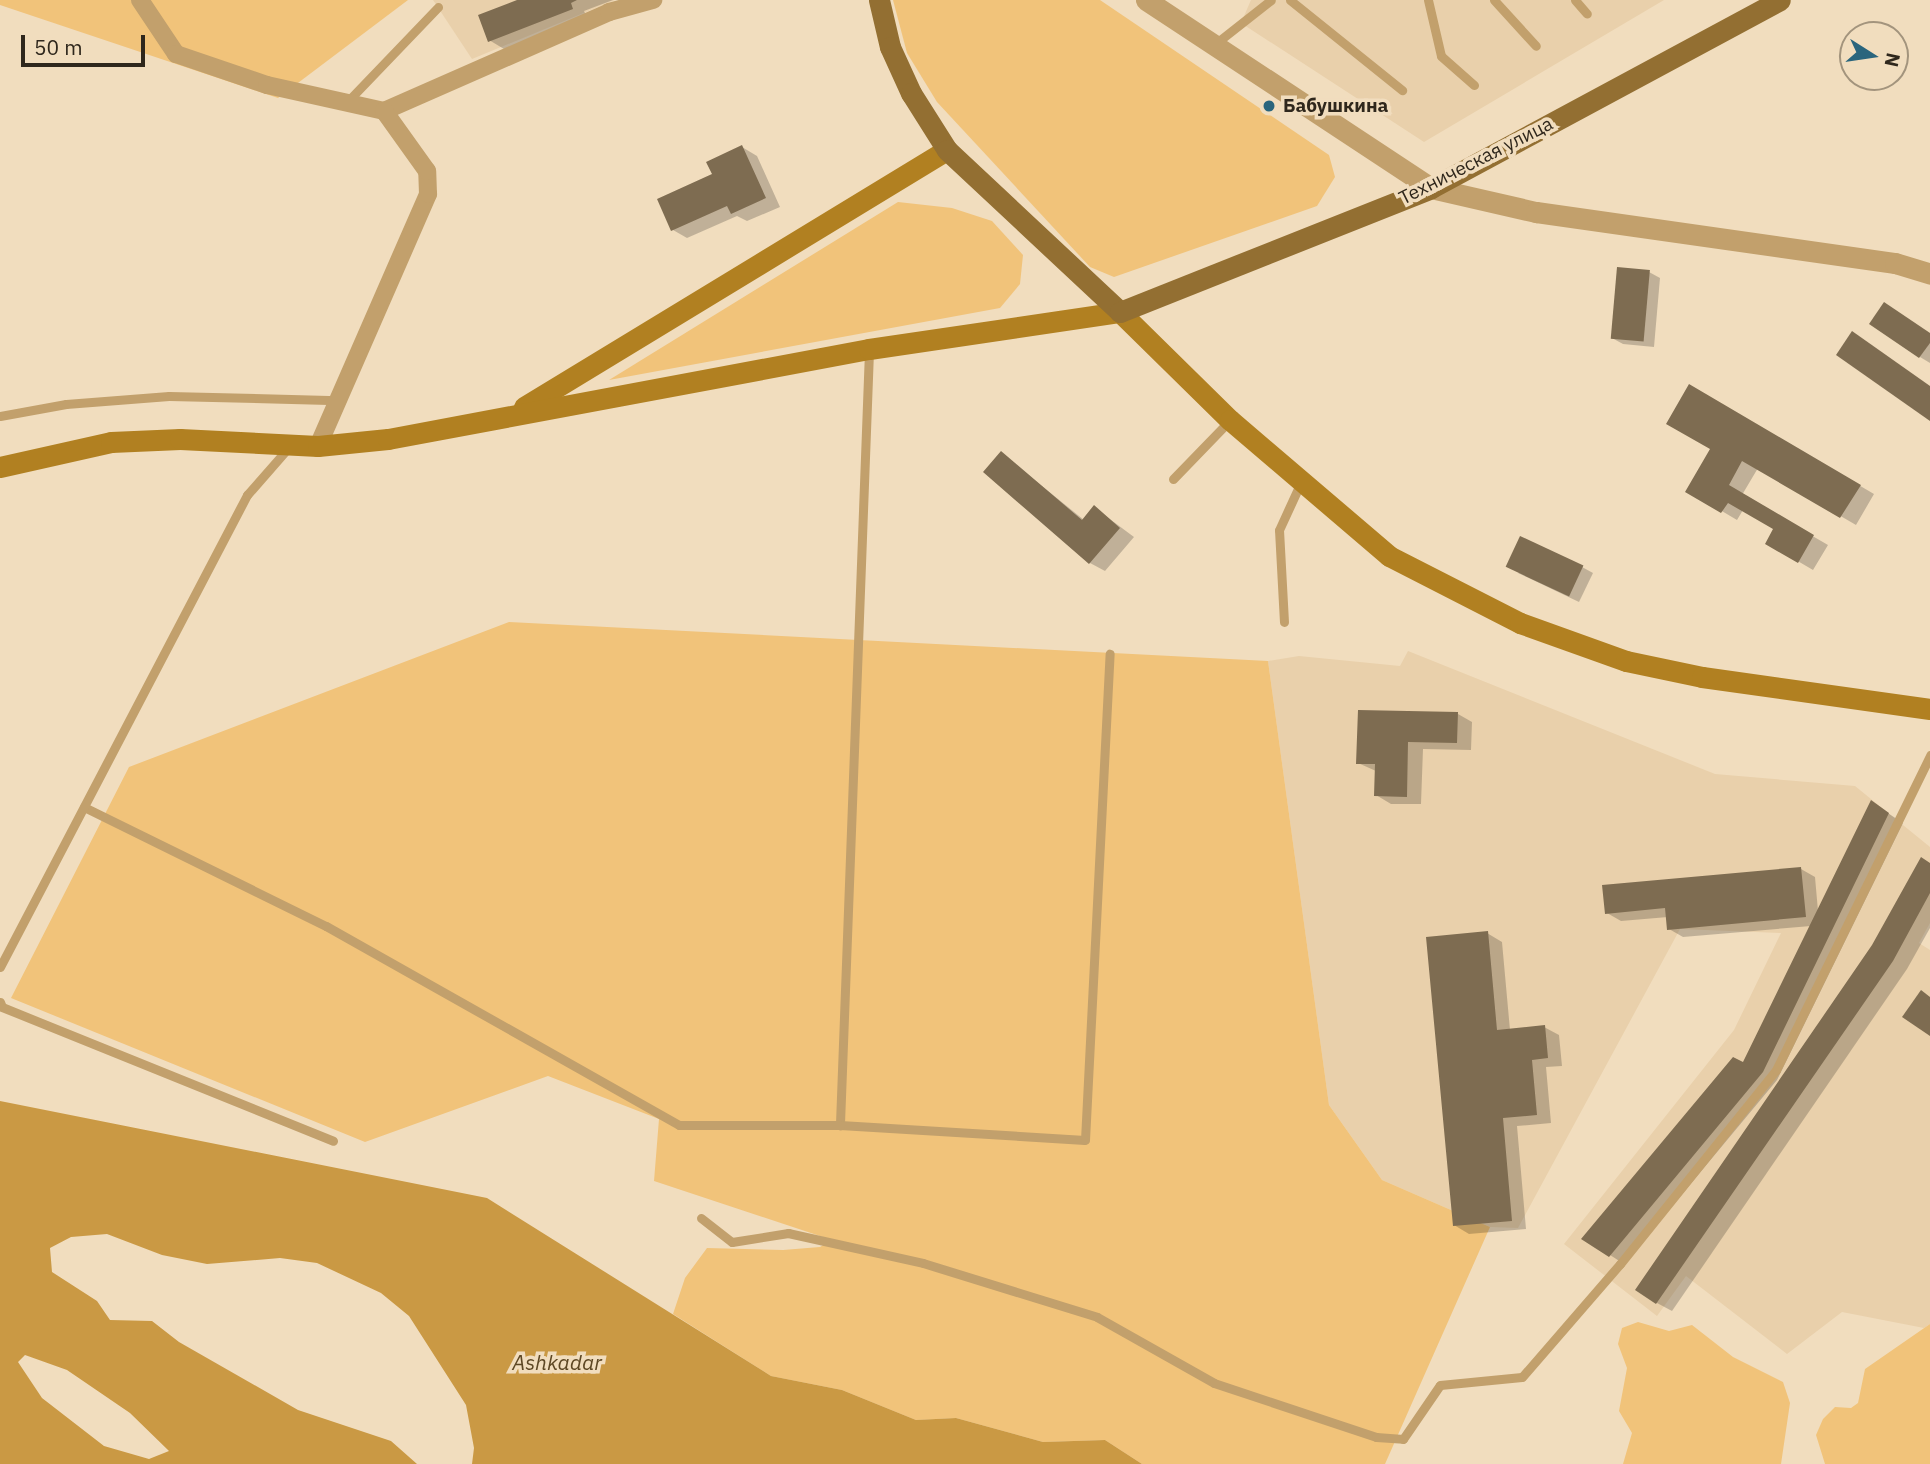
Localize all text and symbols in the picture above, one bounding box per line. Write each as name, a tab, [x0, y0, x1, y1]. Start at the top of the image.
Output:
scale bar	[24, 21, 149, 65]
north arrow	[1839, 21, 1909, 91]
text: 50 m	[34, 33, 83, 61]
text: N	[1879, 51, 1906, 69]
place label: Бабушкина	[1283, 95, 1388, 117]
marker: Бабушкина	[1261, 98, 1277, 114]
street label: Техническая улица	[1395, 112, 1557, 210]
water label: Ashkadar	[512, 1349, 602, 1375]

